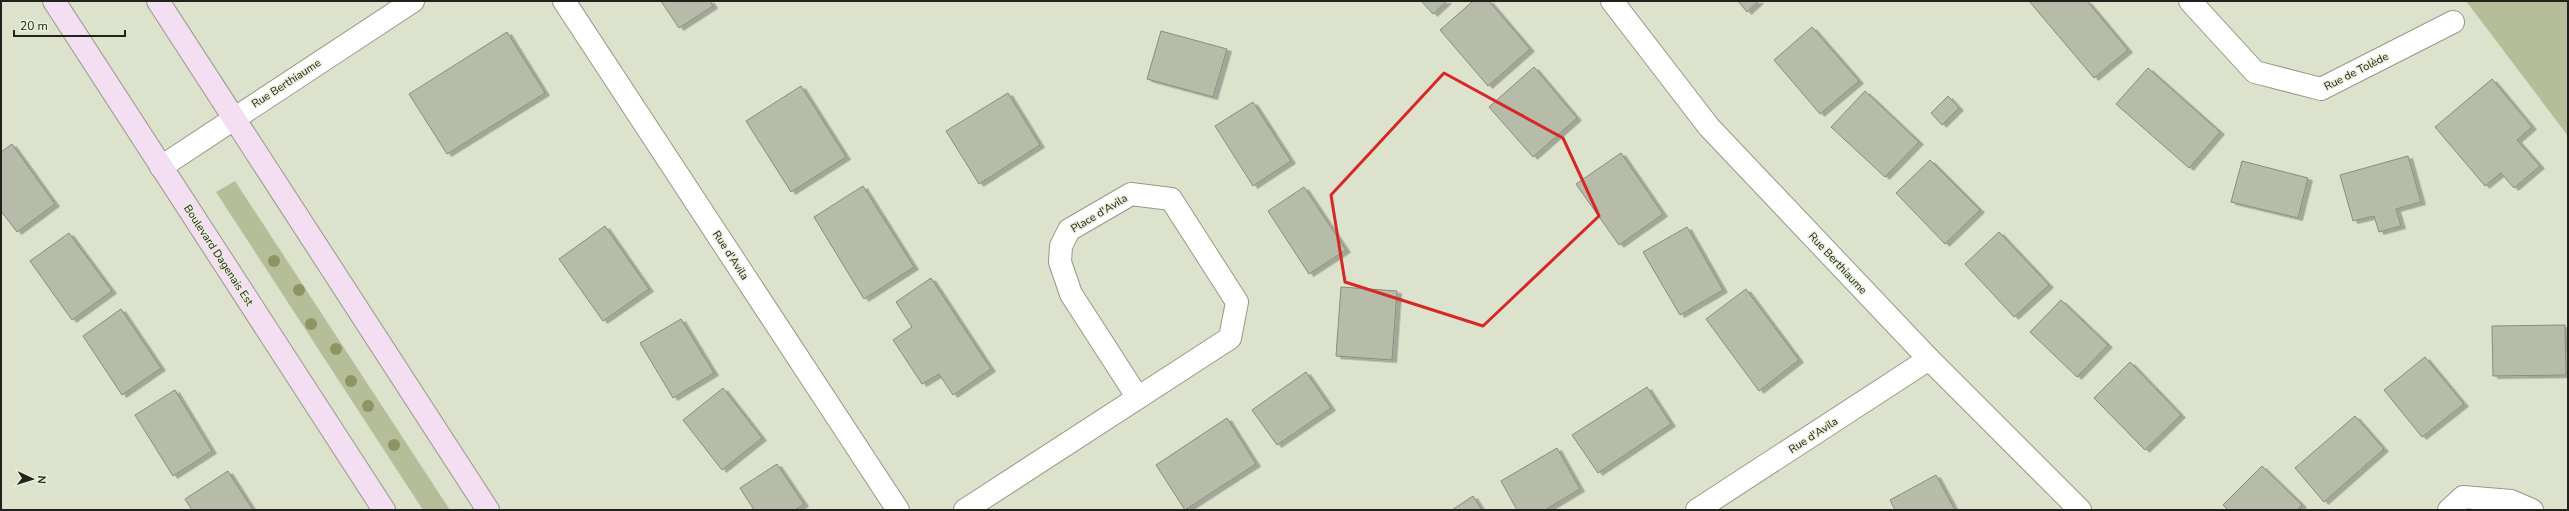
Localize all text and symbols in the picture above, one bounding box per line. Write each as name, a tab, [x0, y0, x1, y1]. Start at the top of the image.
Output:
scale bar	[14, 12, 125, 38]
text: 20 m	[20, 18, 48, 34]
street label: Rue de Tolède	[2321, 49, 2391, 94]
street label: Rue Berthiaume	[249, 55, 324, 111]
street label: Place d'Avila	[1068, 191, 1131, 236]
street label: Boulevard Dagenais Est	[180, 202, 257, 309]
street label: Rue d'Avila	[709, 228, 752, 283]
street label: Rue Berthiaume	[1805, 229, 1870, 298]
street label: Rue d'Avila	[1786, 414, 1841, 457]
north arrow	[12, 459, 52, 499]
text: N	[34, 475, 49, 484]

